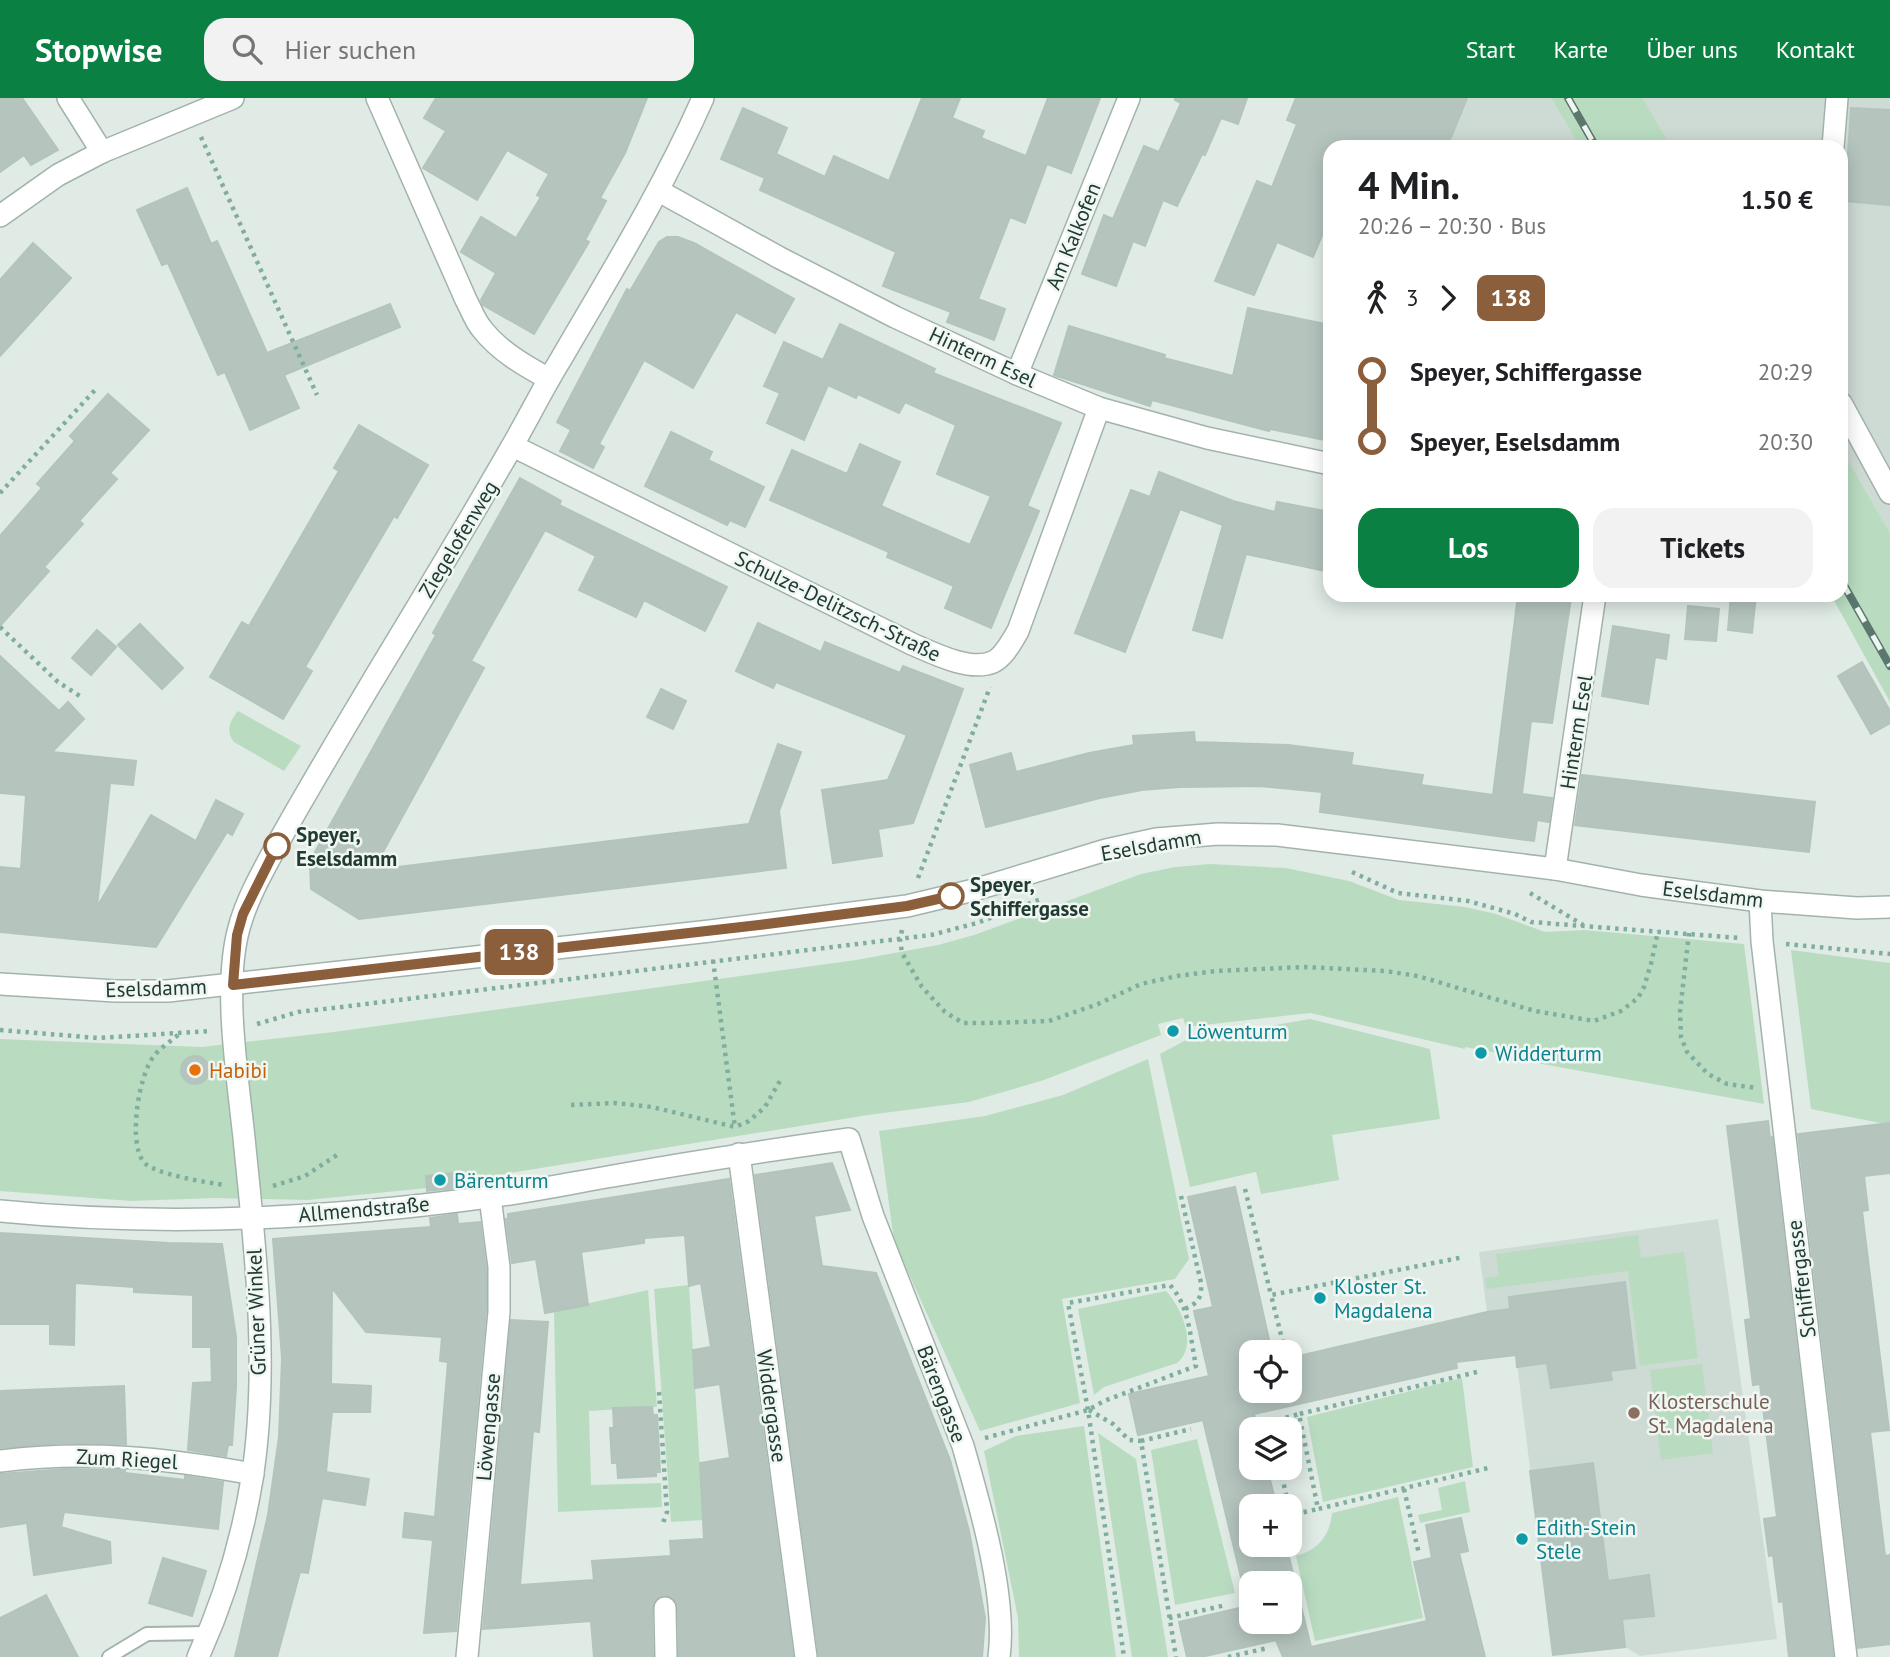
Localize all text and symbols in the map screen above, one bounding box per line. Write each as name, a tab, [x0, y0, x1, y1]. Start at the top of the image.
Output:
search box	[204, 18, 694, 81]
text: Stopwise	[35, 28, 162, 71]
icon: search	[228, 30, 266, 68]
text: Hier suchen	[284, 33, 416, 66]
text: Start	[1466, 34, 1515, 65]
text: Karte	[1553, 34, 1608, 65]
text: Über uns	[1646, 34, 1738, 65]
text: Kontakt	[1776, 34, 1855, 65]
text: 4 Min.	[1358, 160, 1460, 209]
street label: Am Kalkofen	[1039, 178, 1107, 294]
text: 1.50 €	[1741, 183, 1813, 216]
text: 20:26 – 20:30 · Bus	[1358, 211, 1546, 240]
icon: walk	[1358, 279, 1396, 317]
icon: forward	[1429, 279, 1467, 317]
text: 138	[1491, 282, 1531, 313]
text: 3	[1406, 283, 1419, 312]
street label: Hinterm Esel	[925, 320, 1041, 394]
text: Speyer, Schiffergasse	[1410, 355, 1642, 388]
text: 20:29	[1758, 357, 1813, 386]
text: Speyer, Eselsdamm	[1410, 425, 1620, 458]
text: 20:30	[1758, 427, 1813, 456]
street label: Ziegelofenweg	[412, 475, 504, 603]
button: Los	[1358, 508, 1579, 588]
button: Tickets	[1593, 508, 1813, 588]
street label: Schulze-Delitzsch-Straße	[731, 544, 945, 668]
street label: Hinterm Esel	[1554, 673, 1598, 791]
place label: Speyer, Eselsdamm	[296, 821, 397, 872]
street label: Eselsdamm	[1099, 823, 1203, 867]
marker: Speyer, Eselsdamm	[264, 833, 290, 859]
place label: Speyer, Schiffergasse	[970, 871, 1089, 922]
street label: Eselsdamm	[1661, 874, 1765, 914]
marker: Speyer, Schiffergasse	[938, 883, 964, 909]
line badge: 138	[479, 929, 559, 975]
text: 138	[499, 936, 539, 967]
street label: Eselsdamm	[105, 973, 207, 1003]
place label: Löwenturm	[1187, 1018, 1288, 1045]
marker: Löwenturm	[1165, 1023, 1181, 1039]
place label: Widderturm	[1495, 1040, 1602, 1067]
marker: Widderturm	[1473, 1045, 1489, 1061]
place label: Habibi	[209, 1057, 267, 1084]
marker: Habibi	[187, 1062, 203, 1078]
place label: Bärenturm	[454, 1167, 549, 1194]
marker: Bärenturm	[432, 1172, 448, 1188]
street label: Allmendstraße	[297, 1190, 431, 1228]
street label: Schiffergasse	[1780, 1218, 1822, 1340]
street label: Grüner Winkel	[240, 1248, 272, 1376]
place label: Kloster St. Magdalena	[1334, 1273, 1433, 1324]
marker: Kloster St. Magdalena	[1312, 1290, 1328, 1306]
map controls	[1239, 1340, 1302, 1634]
button: locate	[1239, 1340, 1302, 1403]
street label: Bärengasse	[911, 1342, 973, 1446]
street label: Widdergasse	[751, 1348, 793, 1464]
street label: Löwengasse	[470, 1372, 506, 1482]
place label: Klosterschule St. Magdalena	[1648, 1388, 1774, 1439]
marker: Klosterschule St. Magdalena	[1626, 1405, 1642, 1421]
button: layers	[1239, 1417, 1302, 1480]
street label: Zum Riegel	[76, 1443, 178, 1475]
button: +	[1239, 1494, 1302, 1557]
place label: Edith-Stein Stele	[1536, 1514, 1636, 1565]
marker: Edith-Stein Stele	[1514, 1531, 1530, 1547]
button: −	[1239, 1571, 1302, 1634]

